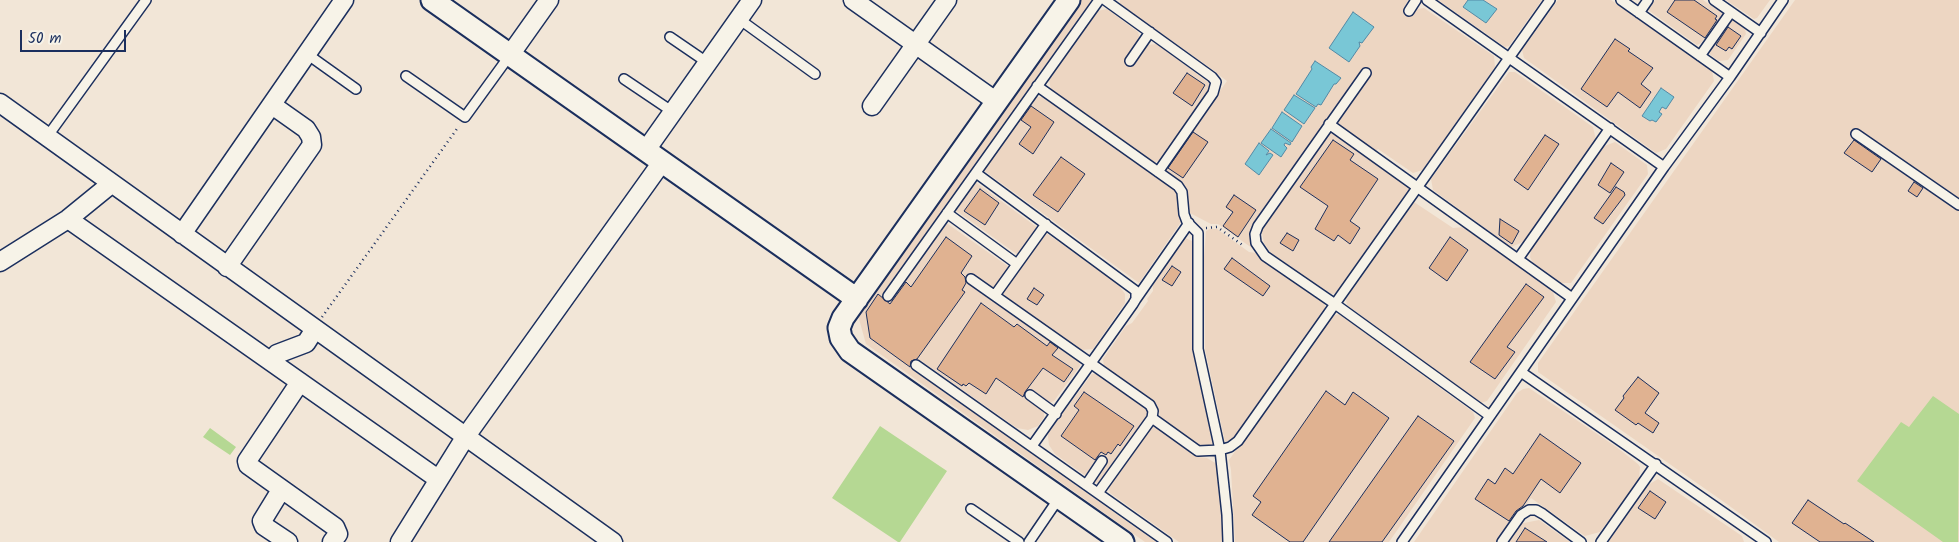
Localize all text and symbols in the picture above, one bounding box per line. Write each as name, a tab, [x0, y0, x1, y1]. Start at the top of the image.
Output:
scale bar	[22, 20, 129, 52]
text: 50 m	[28, 27, 62, 51]

